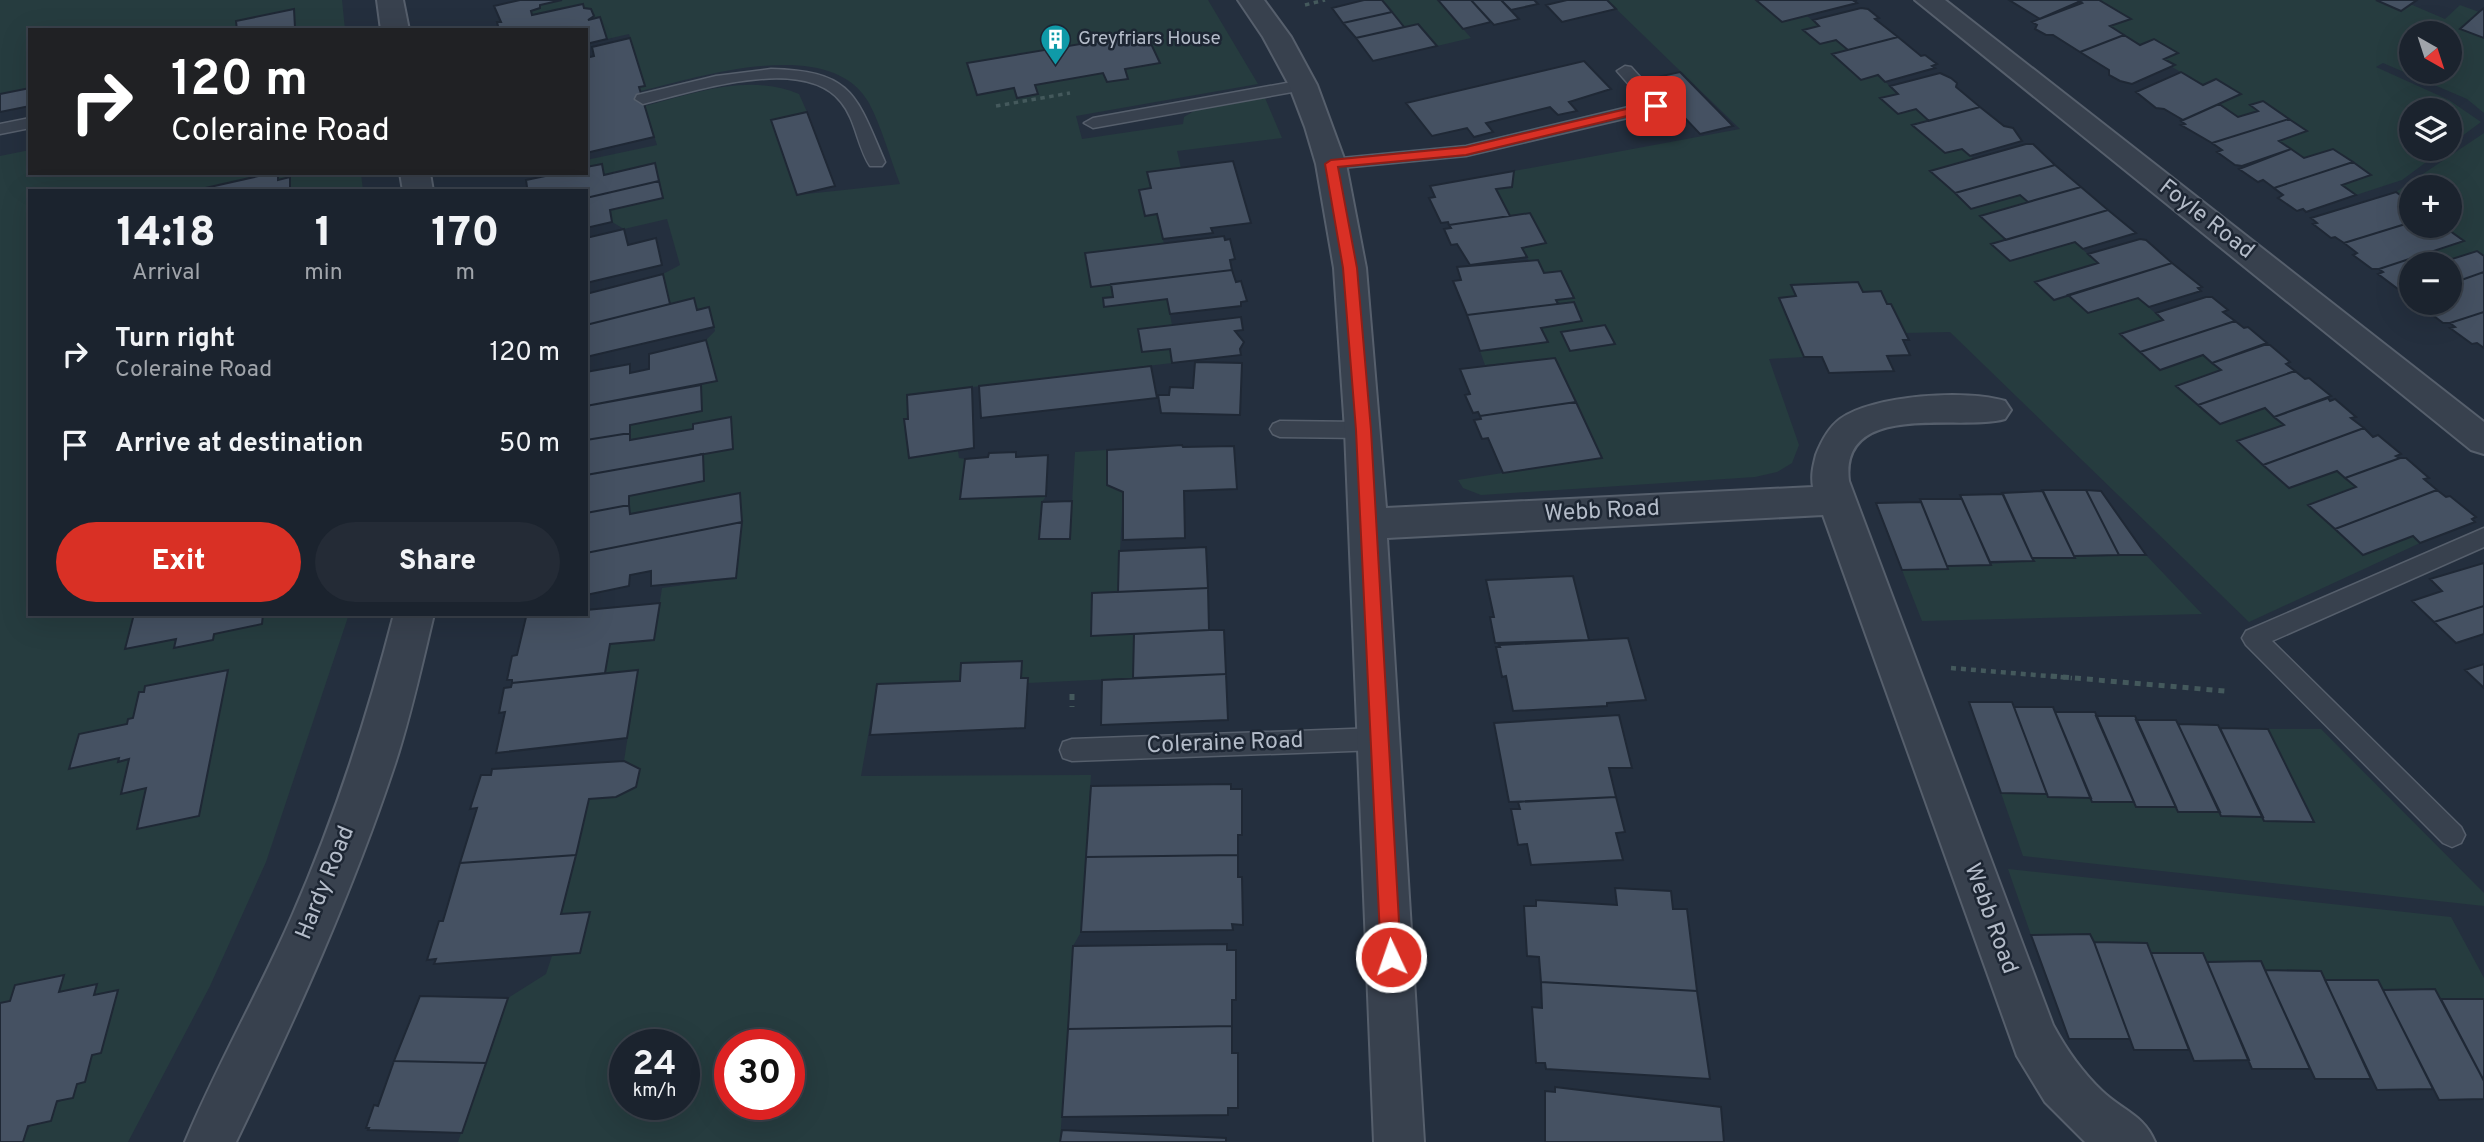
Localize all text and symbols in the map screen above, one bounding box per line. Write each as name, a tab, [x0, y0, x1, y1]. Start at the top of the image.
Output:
north arrow	[2399, 21, 2462, 84]
map controls	[2399, 21, 2462, 315]
building icon: Greyfriars House	[1038, 22, 1072, 66]
place label: Greyfriars House	[1078, 27, 1221, 51]
text: 120 m	[171, 51, 308, 113]
icon: right	[56, 56, 147, 147]
pin	[1626, 76, 1686, 136]
icon: arrive	[1637, 87, 1675, 125]
button: layers	[2399, 98, 2462, 161]
text: Coleraine Road	[171, 112, 390, 152]
street label: Foyle Road	[2153, 174, 2259, 266]
button: +	[2399, 175, 2462, 238]
text: 14:18	[117, 208, 216, 261]
text: 1	[315, 208, 332, 261]
text: 170	[431, 208, 499, 261]
button: −	[2399, 252, 2462, 315]
text: Arrival	[132, 259, 200, 288]
text: min	[304, 259, 343, 288]
text: m	[456, 259, 475, 288]
text: Turn right	[115, 323, 235, 356]
icon: right	[56, 335, 94, 373]
text: 120 m	[490, 337, 560, 370]
text: Coleraine Road	[115, 356, 272, 385]
icon: arrive	[56, 426, 94, 464]
text: Arrive at destination	[115, 428, 363, 461]
text: 50 m	[499, 428, 560, 461]
street label: Webb Road	[1543, 494, 1661, 530]
button: Exit	[56, 522, 301, 602]
button: Share	[315, 522, 560, 602]
street label: Coleraine Road	[1146, 727, 1304, 761]
street label: Hardy Road	[290, 822, 362, 944]
street label: Webb Road	[1957, 860, 2023, 978]
position arrow	[1354, 920, 1428, 994]
speed limit sign: 30	[714, 1029, 805, 1120]
text: 24	[633, 1043, 676, 1087]
text: km/h	[633, 1080, 676, 1103]

